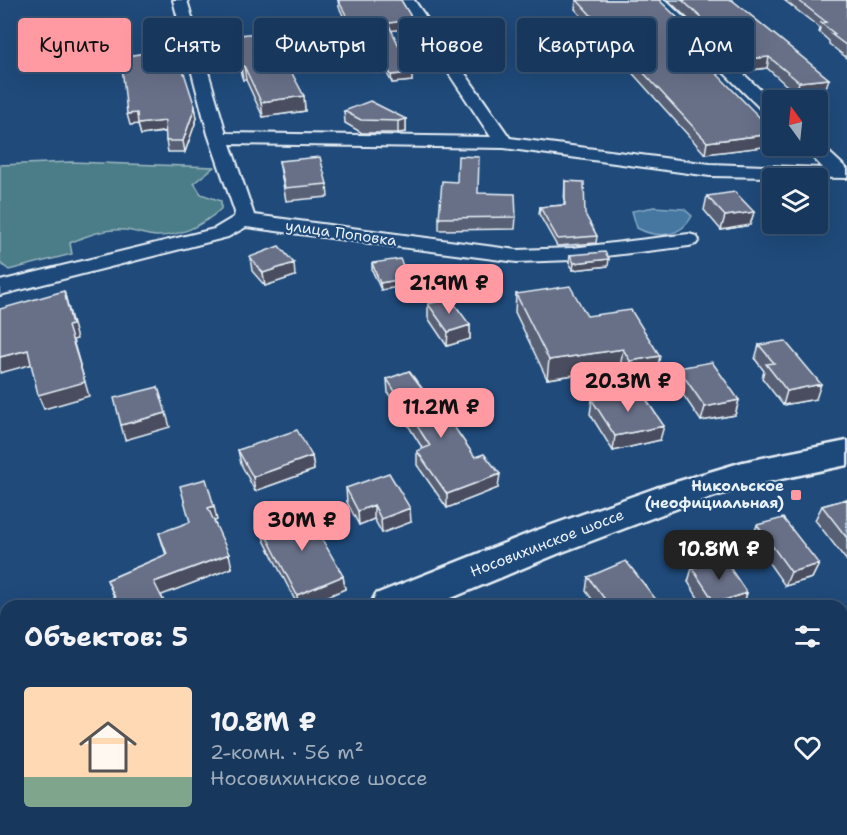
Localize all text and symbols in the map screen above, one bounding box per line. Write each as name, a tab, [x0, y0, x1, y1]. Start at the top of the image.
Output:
chip: Купить	[18, 18, 131, 72]
chip: Снять	[143, 18, 242, 72]
chip: Фильтры	[254, 18, 387, 72]
chip: Новое	[399, 18, 505, 72]
chip: Квартира	[517, 18, 656, 72]
chip: Дом	[668, 18, 754, 72]
north arrow	[762, 90, 828, 156]
map controls	[762, 90, 828, 234]
button: layers	[762, 168, 828, 234]
street label: улица Поповка	[284, 215, 399, 251]
pin: 21.9M ₽	[394, 264, 504, 315]
text: 21.9M ₽	[409, 270, 489, 296]
pin: 20.3M ₽	[573, 362, 683, 413]
text: 20.3M ₽	[584, 368, 672, 394]
pin: 11.2M ₽	[386, 388, 496, 439]
text: 11.2M ₽	[402, 394, 480, 420]
place label: Никольское (неофициальная)	[645, 476, 784, 513]
marker: Никольское (неофициальная)	[789, 488, 803, 502]
pin: 30M ₽	[260, 501, 344, 552]
street label: Носовихинское шоссе	[467, 504, 627, 582]
text: 30M ₽	[267, 507, 337, 533]
pin: 10.8M ₽	[664, 530, 774, 581]
text: 10.8M ₽	[678, 536, 760, 562]
text: Объектов: 5	[24, 619, 188, 654]
icon: filters	[791, 620, 824, 653]
text: 10.8M ₽	[210, 704, 317, 739]
icon: home	[72, 711, 144, 783]
icon: heart	[791, 731, 824, 764]
text: 2-комн. · 56 m²	[210, 739, 364, 765]
text: Носовихинское шоссе	[210, 765, 428, 791]

